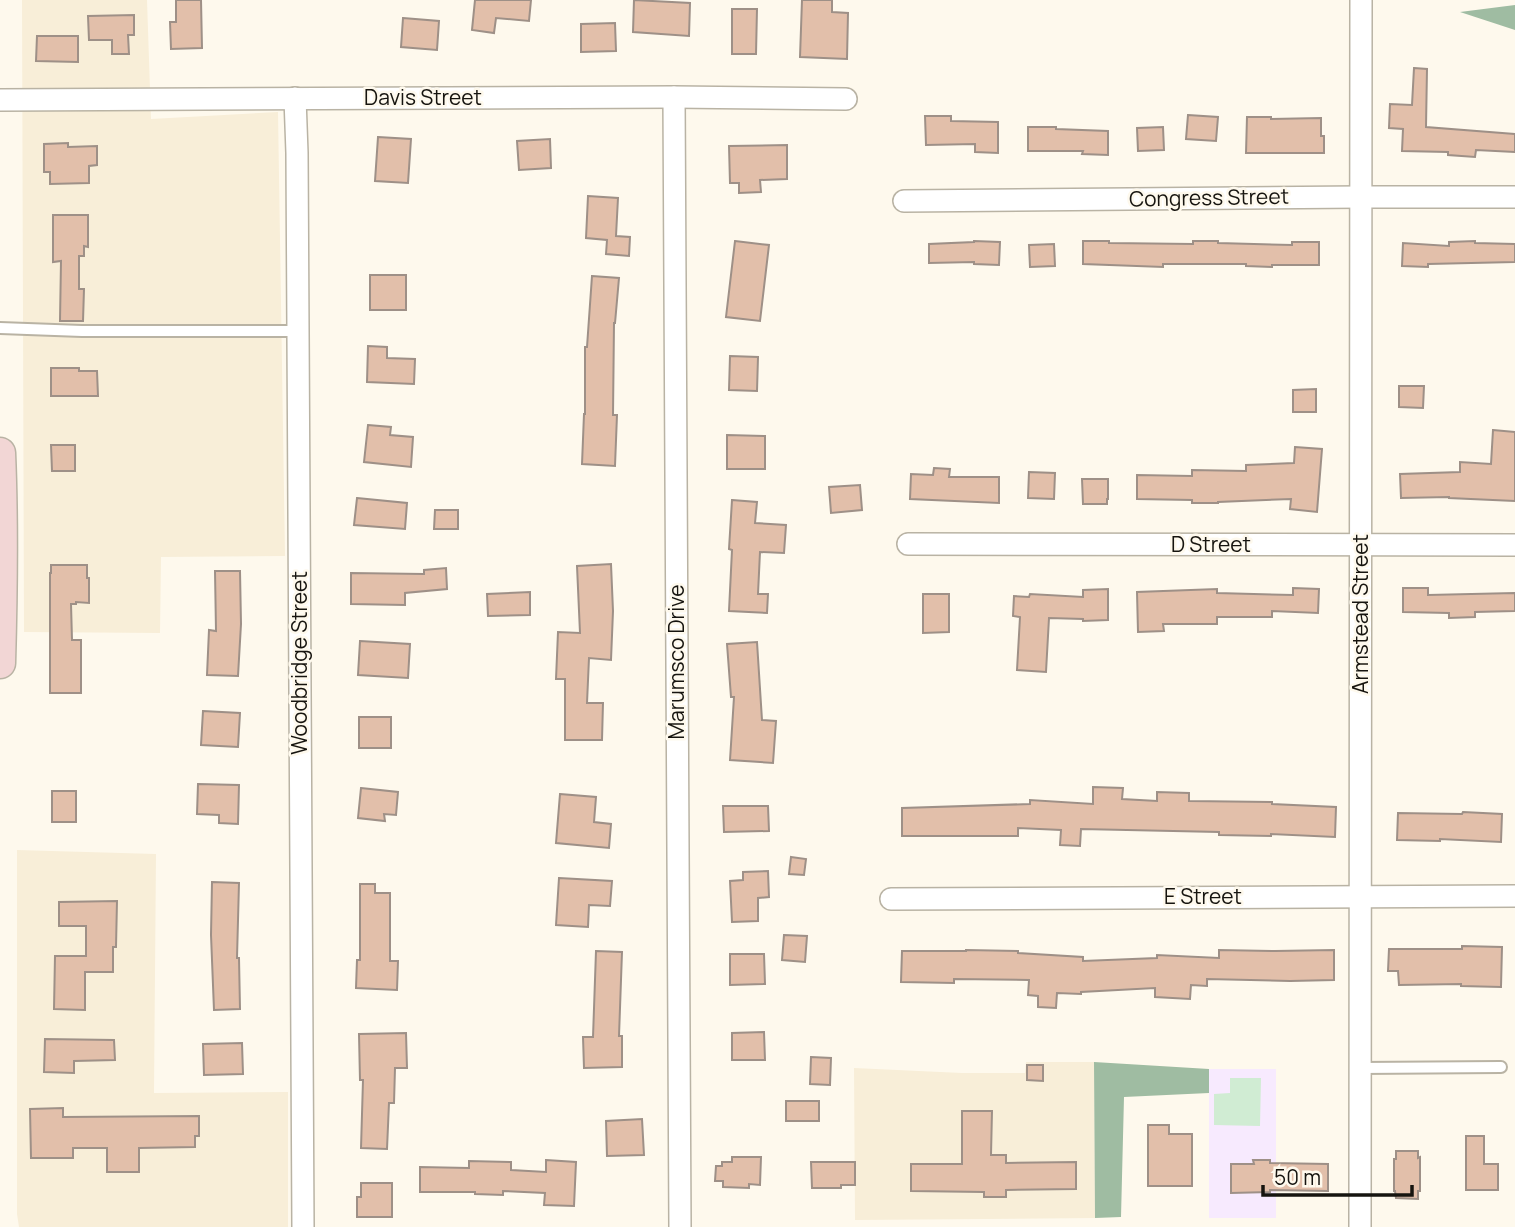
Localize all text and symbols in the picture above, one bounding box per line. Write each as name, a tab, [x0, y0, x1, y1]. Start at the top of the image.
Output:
street label: Davis Street	[364, 83, 482, 111]
street label: Congress Street	[1129, 182, 1289, 212]
street label: D Street	[1171, 530, 1251, 558]
street label: Armstead Street	[1346, 534, 1374, 694]
street label: Woodbridge Street	[285, 571, 313, 755]
street label: Marumsco Drive	[662, 584, 690, 740]
street label: E Street	[1164, 882, 1242, 910]
scale bar	[1263, 1154, 1412, 1198]
text: 50 m	[1274, 1163, 1321, 1191]

